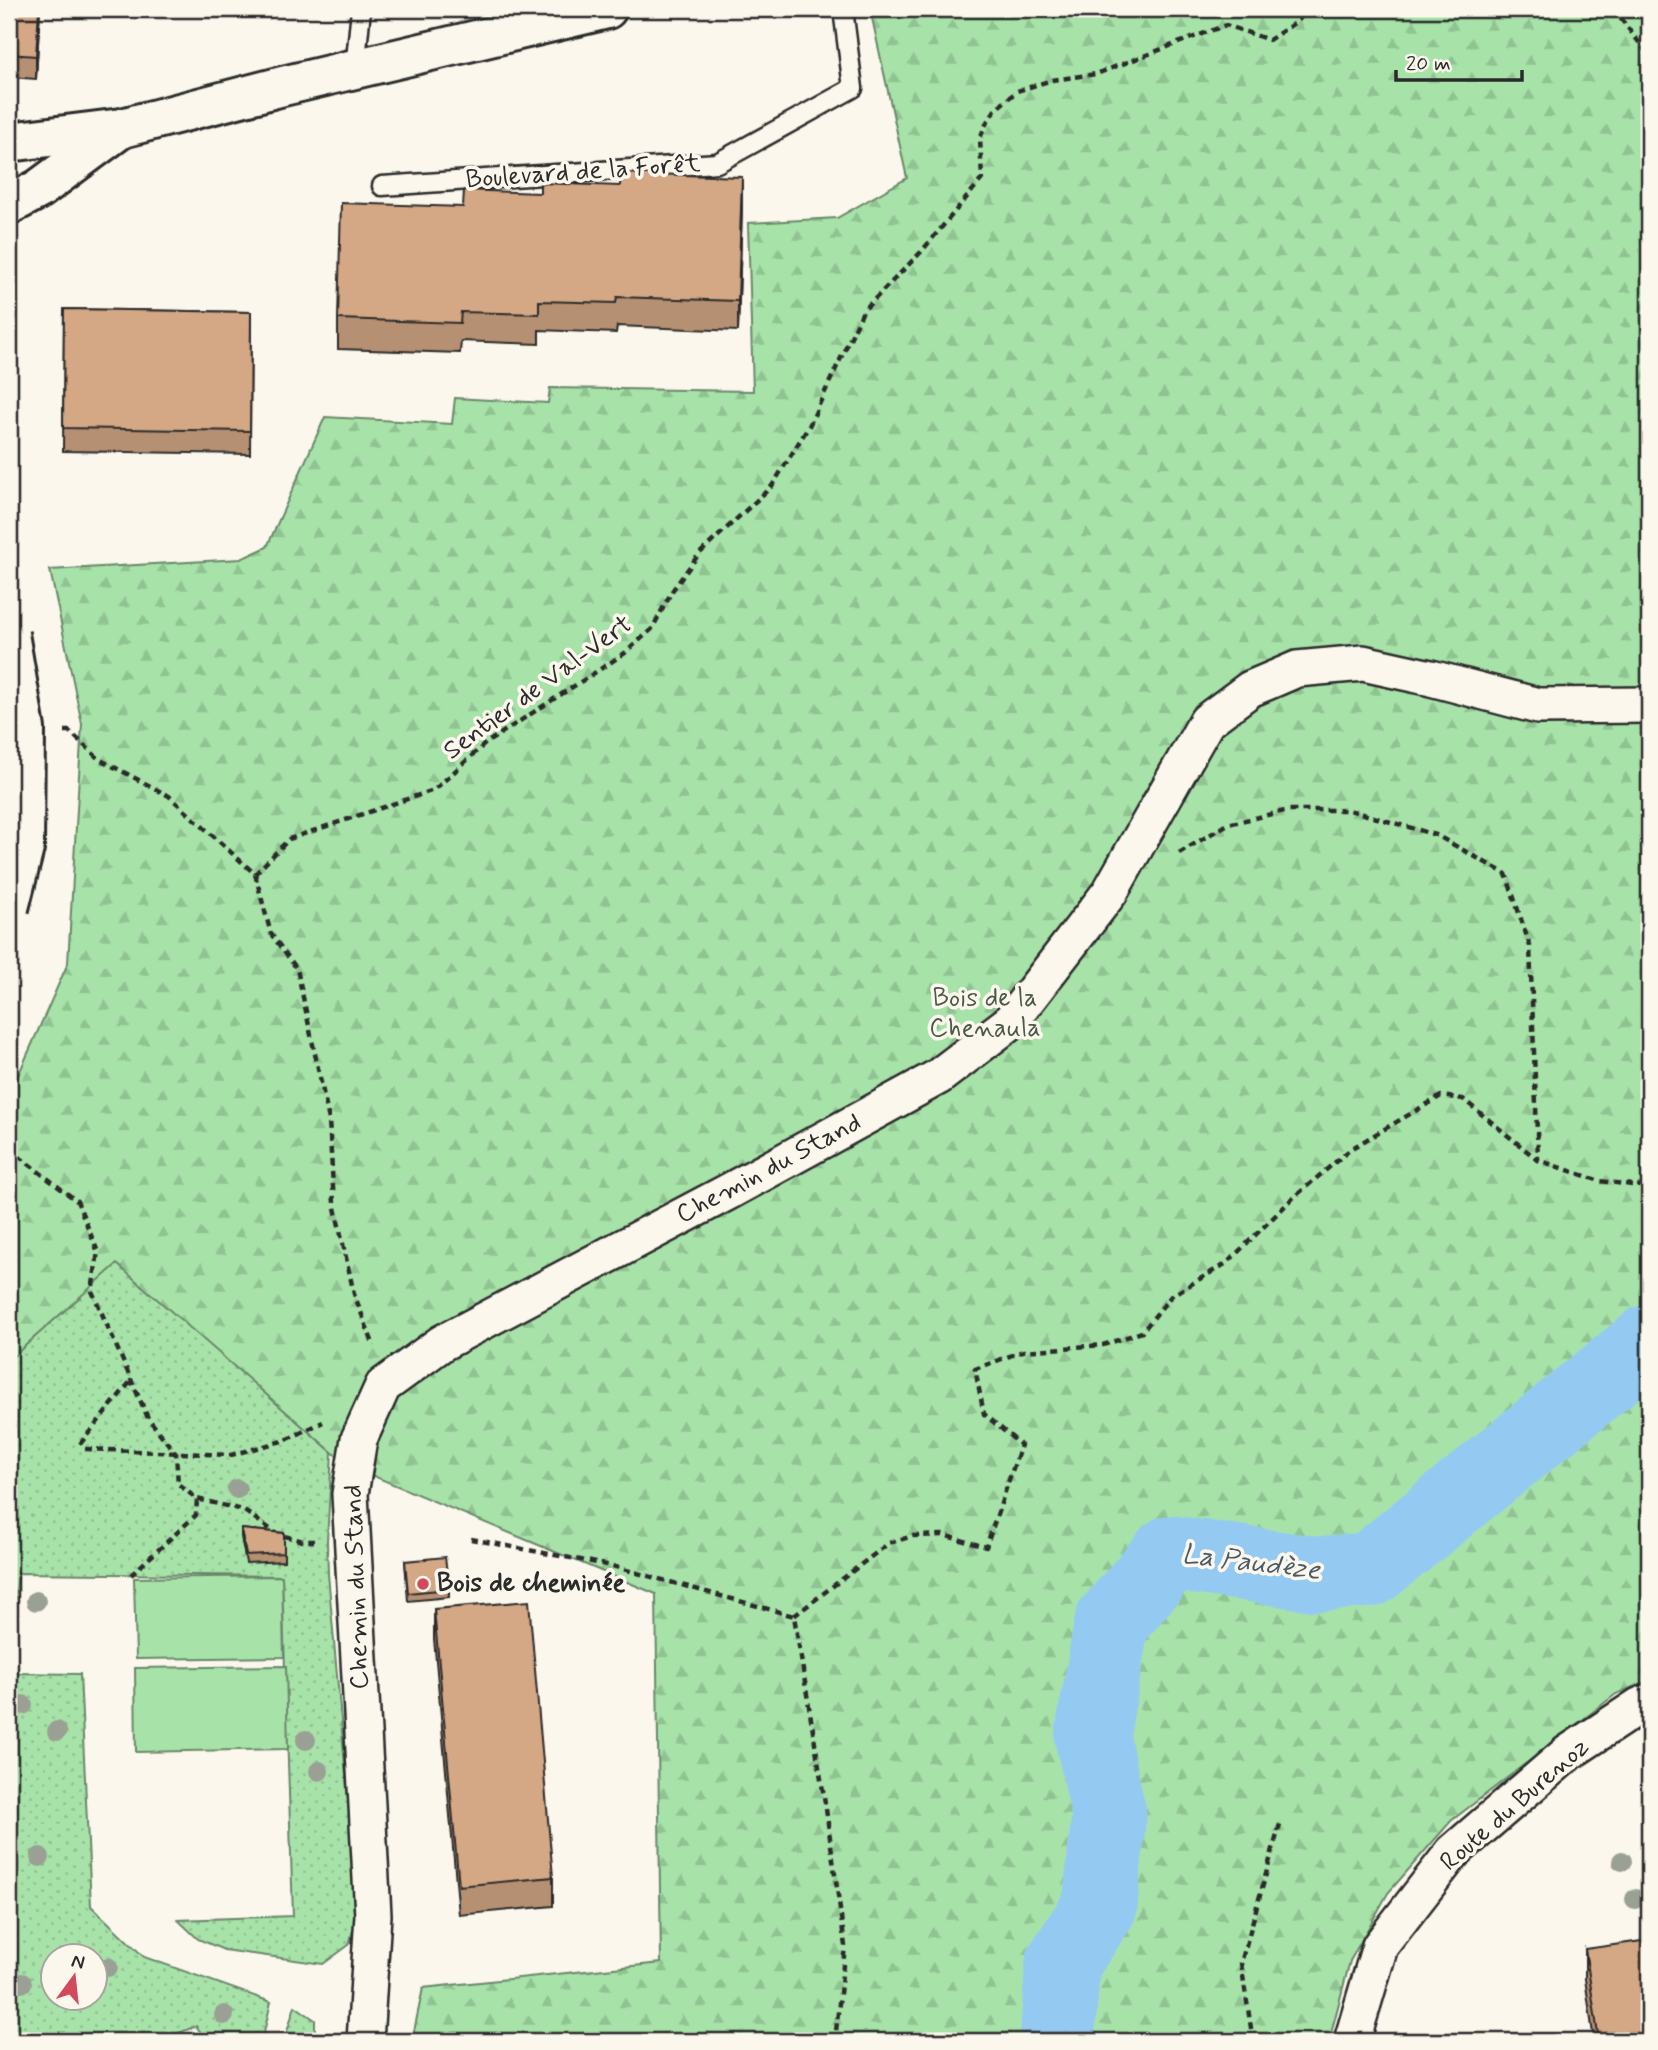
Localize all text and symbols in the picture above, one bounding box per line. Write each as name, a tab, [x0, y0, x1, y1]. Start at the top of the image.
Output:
scale bar	[1396, 38, 1522, 82]
text: 20 m	[1406, 50, 1451, 78]
street label: Boulevard de la Forêt	[465, 147, 701, 197]
street label: Sentier de Val-Vert	[437, 608, 639, 768]
park label: Bois de la Chenaula	[929, 982, 1041, 1046]
street label: Chemin du Stand	[671, 1106, 867, 1232]
street label: Chemin du Stand	[336, 1484, 378, 1690]
water label: La Paudèze	[1180, 1536, 1323, 1590]
place label: Bois de cheminée	[437, 1567, 626, 1601]
marker: Bois de cheminée	[415, 1576, 431, 1592]
street label: Route du Burenoz	[1433, 1731, 1597, 1879]
north arrow	[38, 1941, 108, 2011]
text: N	[69, 1948, 87, 1976]

